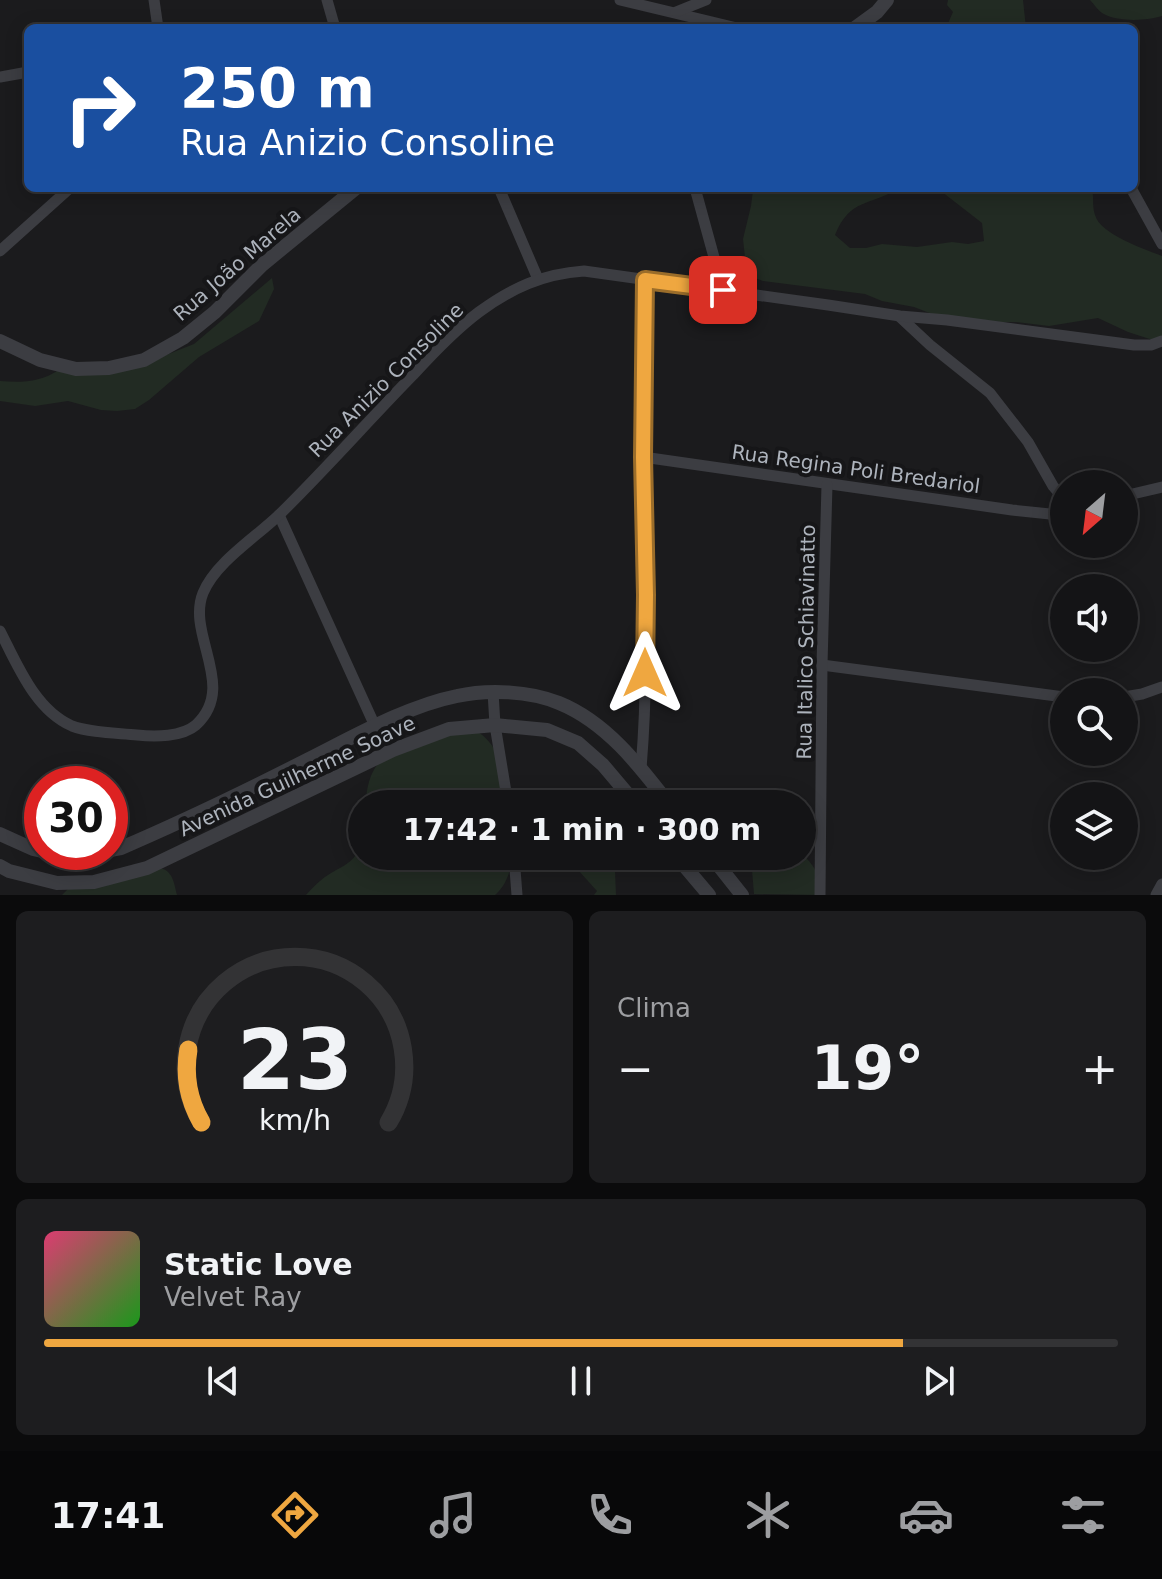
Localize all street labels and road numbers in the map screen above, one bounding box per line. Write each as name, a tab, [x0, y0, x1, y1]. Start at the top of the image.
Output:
street label: Rua João Marela	[168, 202, 306, 326]
street label: Rua Anizio Consoline	[304, 298, 468, 462]
street label: Rua Regina Poli Bredariol	[730, 440, 982, 498]
street label: Rua Italico Schiavinatto	[792, 524, 820, 760]
street label: Avenida Guilherme Soave	[175, 711, 419, 841]

